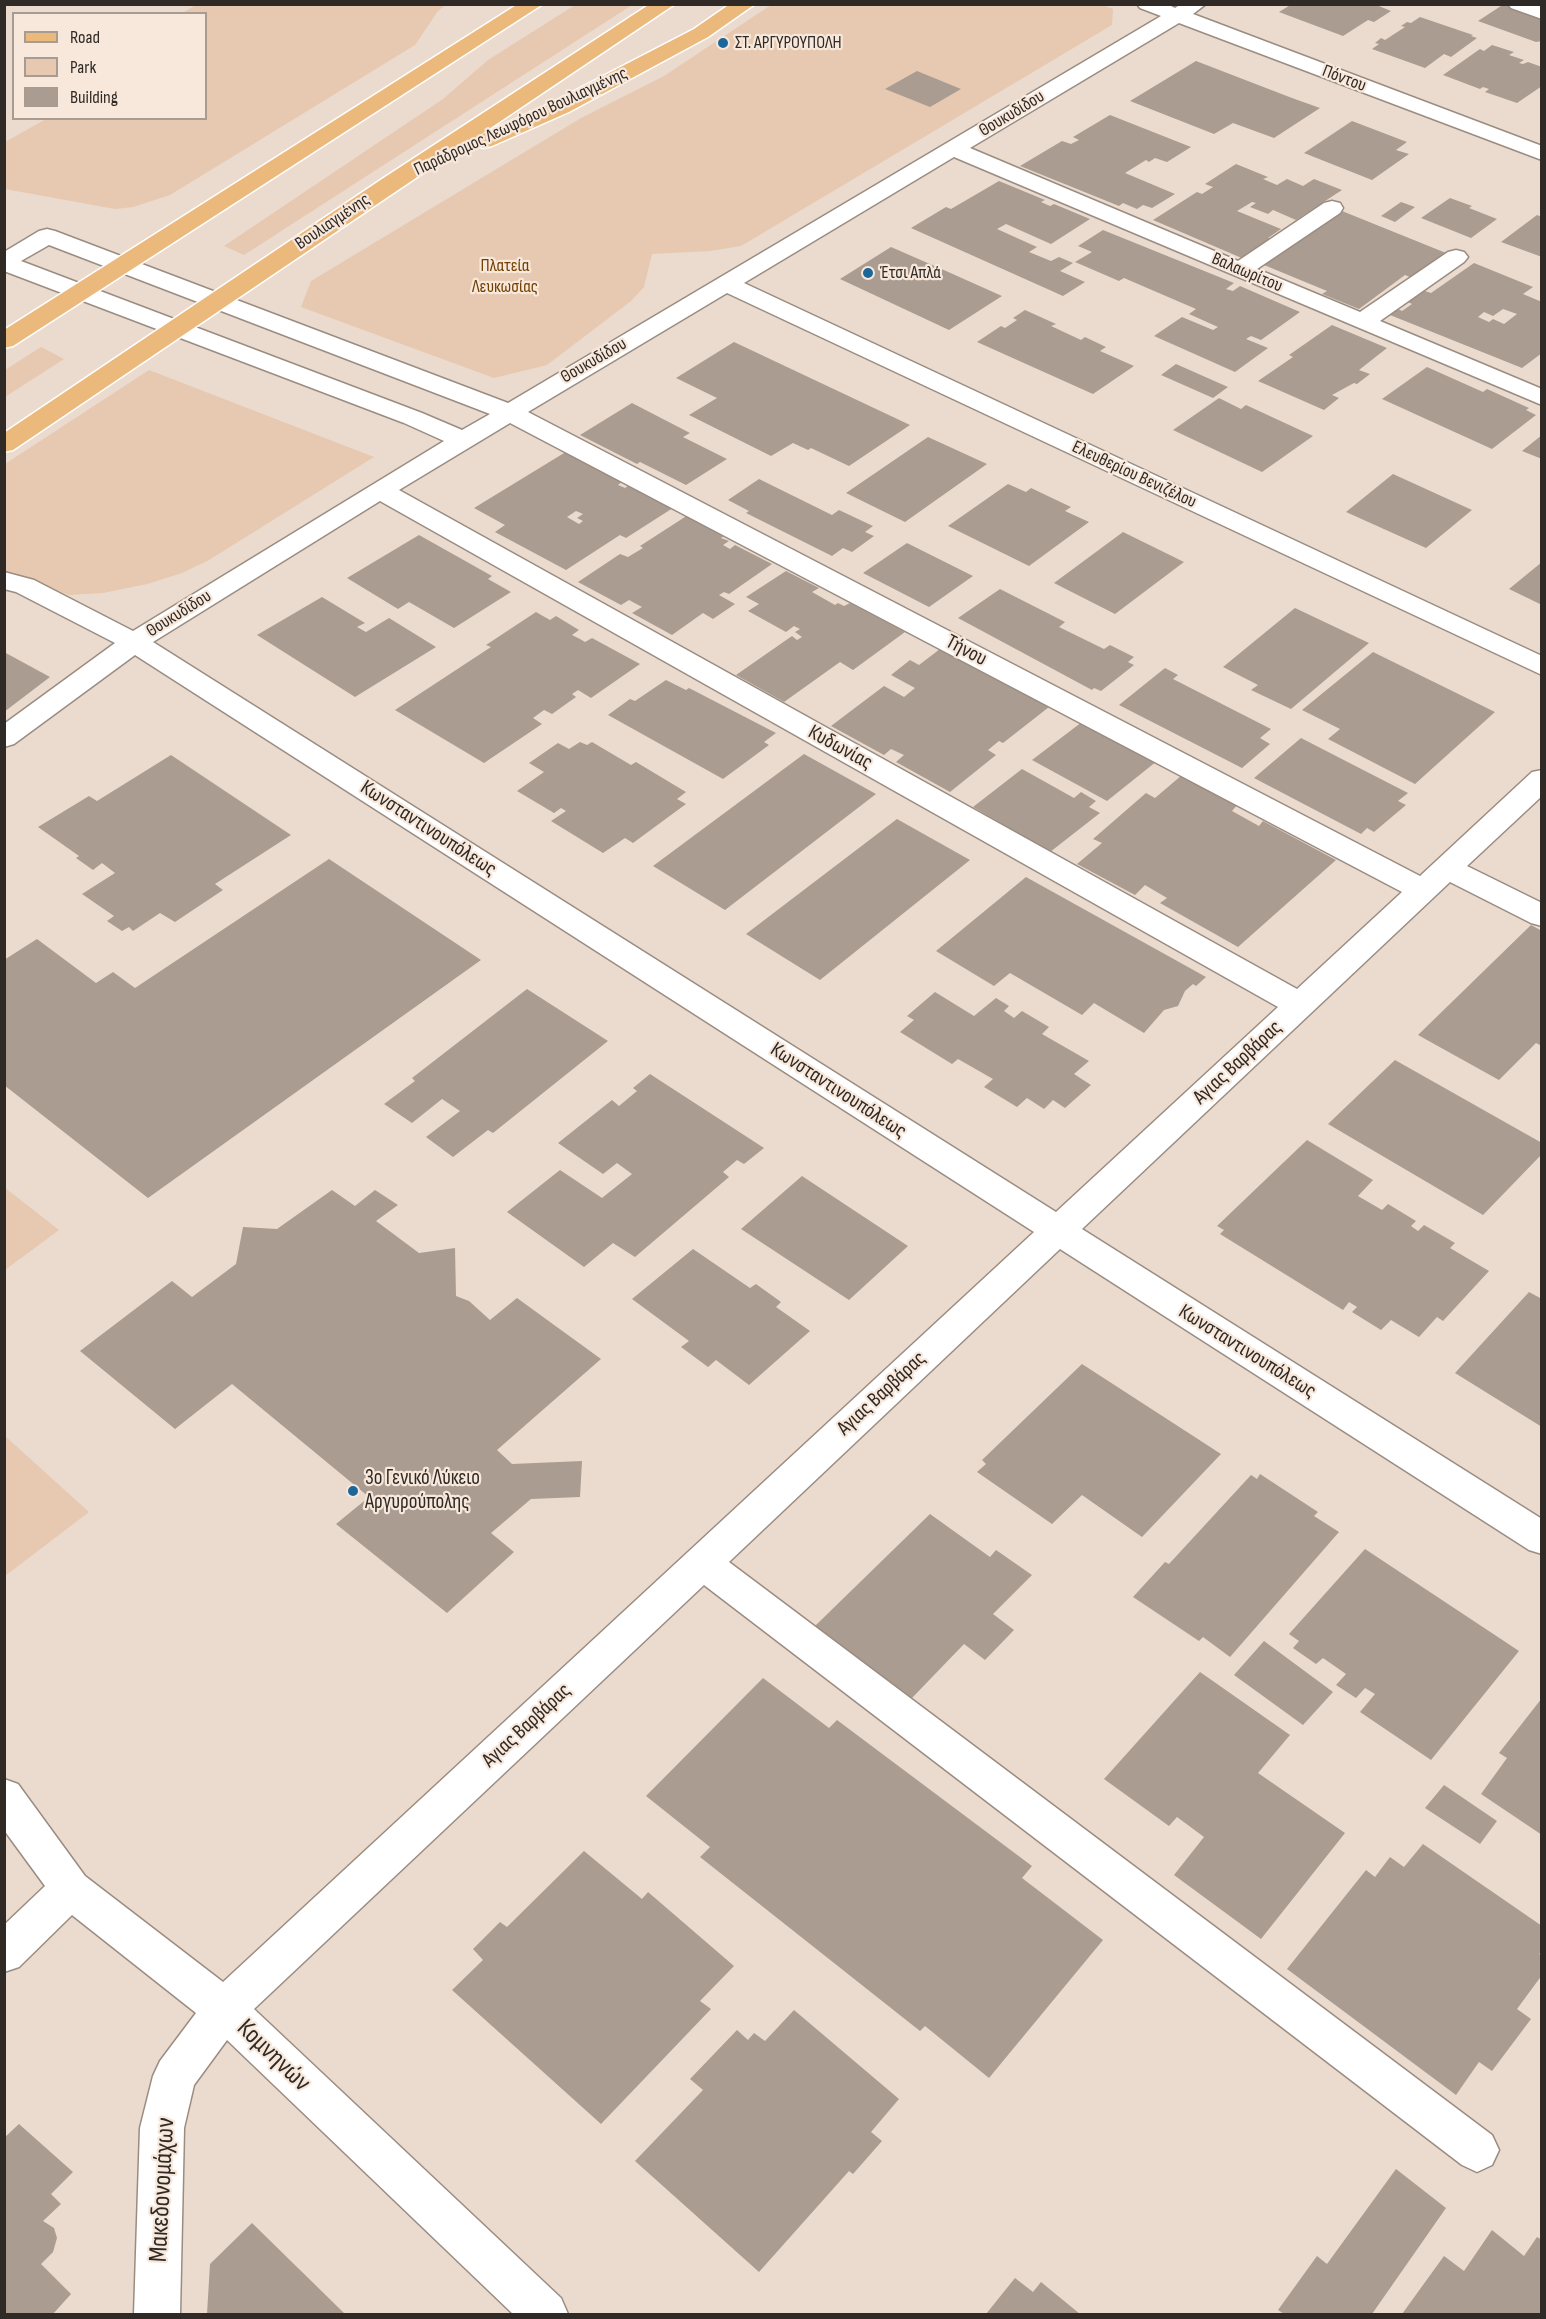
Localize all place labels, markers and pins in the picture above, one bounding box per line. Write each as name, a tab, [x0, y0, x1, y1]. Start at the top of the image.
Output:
place label: ΣΤ. ΑΡΓΥΡΟΥΠΟΛΗ	[735, 32, 842, 54]
marker: ΣΤ. ΑΡΓΥΡΟΥΠΟΛΗ	[716, 36, 730, 50]
place label: Έτσι Απλά	[880, 262, 941, 284]
marker: Έτσι Απλά	[861, 266, 875, 280]
place label: 3ο Γενικό Λύκειο Αργυρούπολης	[365, 1466, 480, 1516]
marker: 3ο Γενικό Λύκειο Αργυρούπολης	[346, 1484, 360, 1498]

